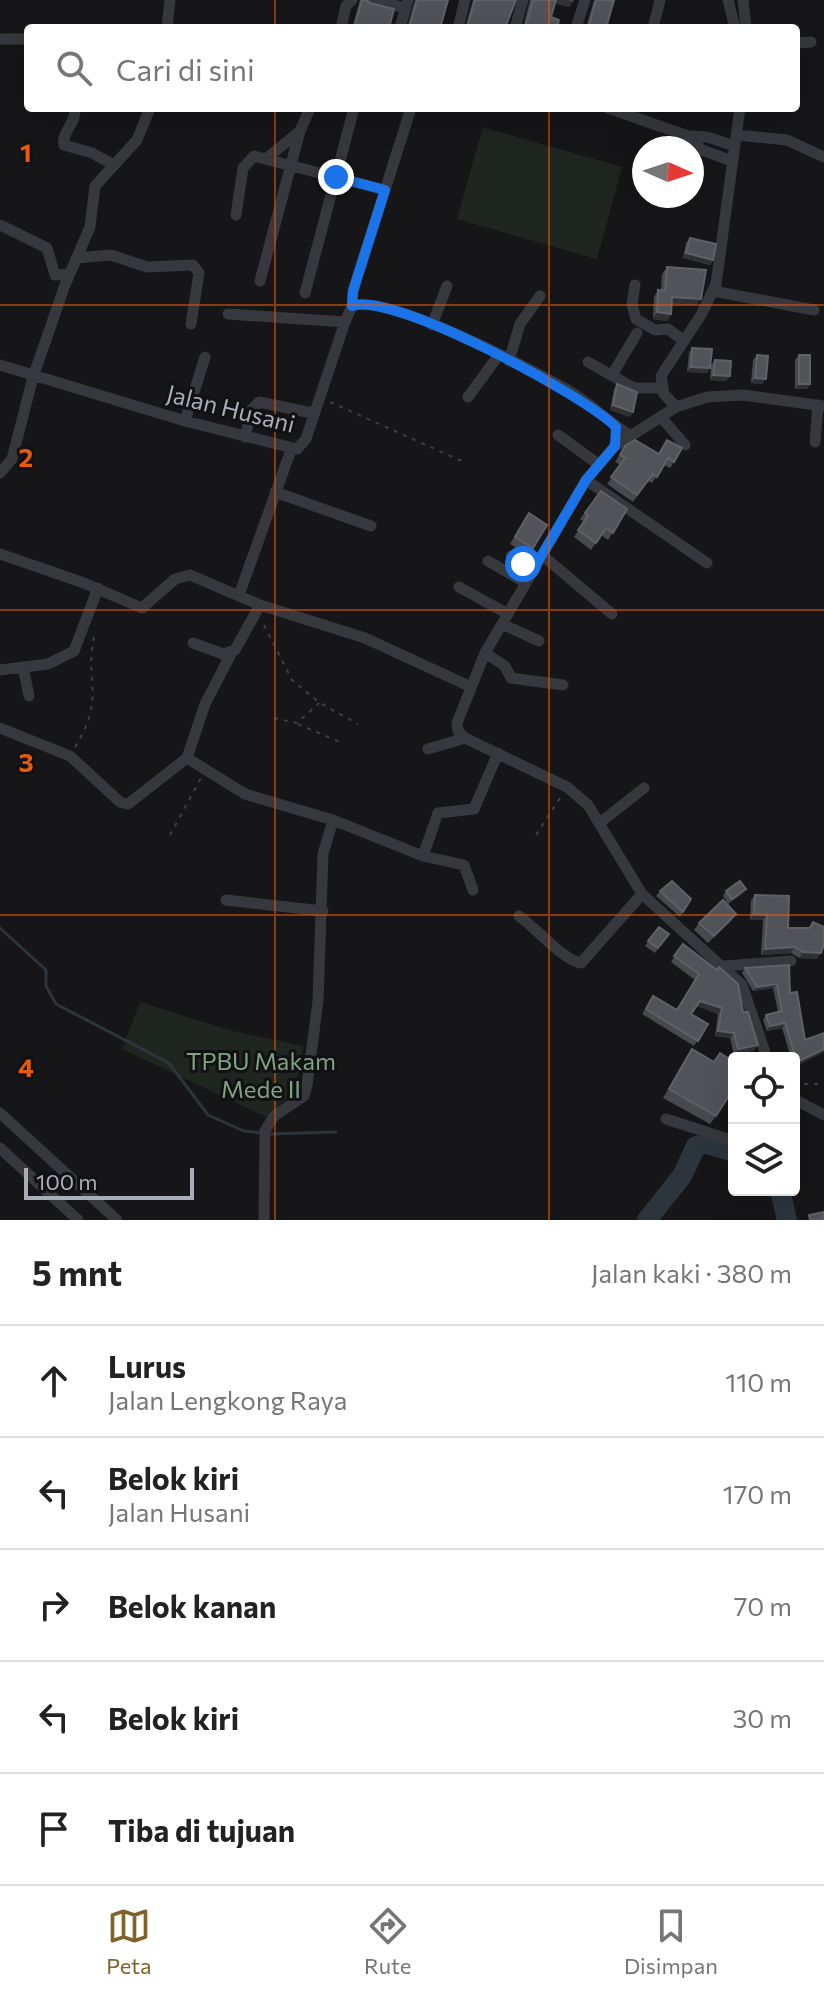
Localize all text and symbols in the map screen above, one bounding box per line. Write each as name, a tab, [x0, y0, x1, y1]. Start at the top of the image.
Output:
search box	[24, 24, 800, 112]
icon: search	[52, 46, 96, 90]
text: Cari di sini	[116, 50, 255, 87]
text: 1	[20, 136, 32, 167]
north arrow	[632, 136, 704, 208]
route end	[318, 159, 354, 195]
street label: Jalan Husani	[164, 378, 298, 438]
text: 2	[19, 441, 33, 472]
route start	[505, 546, 541, 582]
text: 3	[18, 746, 34, 777]
park label: TPBU Makam Mede II	[186, 1046, 336, 1103]
text: 4	[18, 1051, 34, 1082]
map controls	[728, 1052, 800, 1196]
button: locate	[728, 1052, 800, 1124]
button: layers	[728, 1124, 800, 1196]
scale bar	[24, 1164, 194, 1200]
text: 100 m	[36, 1168, 98, 1195]
text: 5 mnt	[32, 1251, 122, 1293]
text: Jalan kaki · 380 m	[591, 1257, 792, 1288]
text: Lurus	[108, 1347, 186, 1384]
icon: ahead	[32, 1359, 76, 1403]
text: 110 m	[725, 1366, 792, 1397]
text: Jalan Lengkong Raya	[108, 1384, 347, 1415]
text: Belok kiri	[108, 1459, 239, 1496]
icon: left	[32, 1471, 76, 1515]
text: 170 m	[723, 1478, 792, 1509]
text: Jalan Husani	[108, 1496, 250, 1527]
icon: right	[32, 1583, 76, 1627]
text: Belok kanan	[108, 1587, 276, 1624]
text: 70 m	[734, 1590, 792, 1621]
icon: left	[32, 1695, 76, 1739]
text: Belok kiri	[108, 1699, 239, 1736]
text: 30 m	[733, 1702, 792, 1733]
icon: arrive	[32, 1807, 76, 1851]
text: Tiba di tujuan	[108, 1811, 295, 1848]
tab: Peta	[106, 1904, 152, 1979]
tab: Rute	[364, 1904, 411, 1979]
tab: Disimpan	[624, 1904, 718, 1979]

